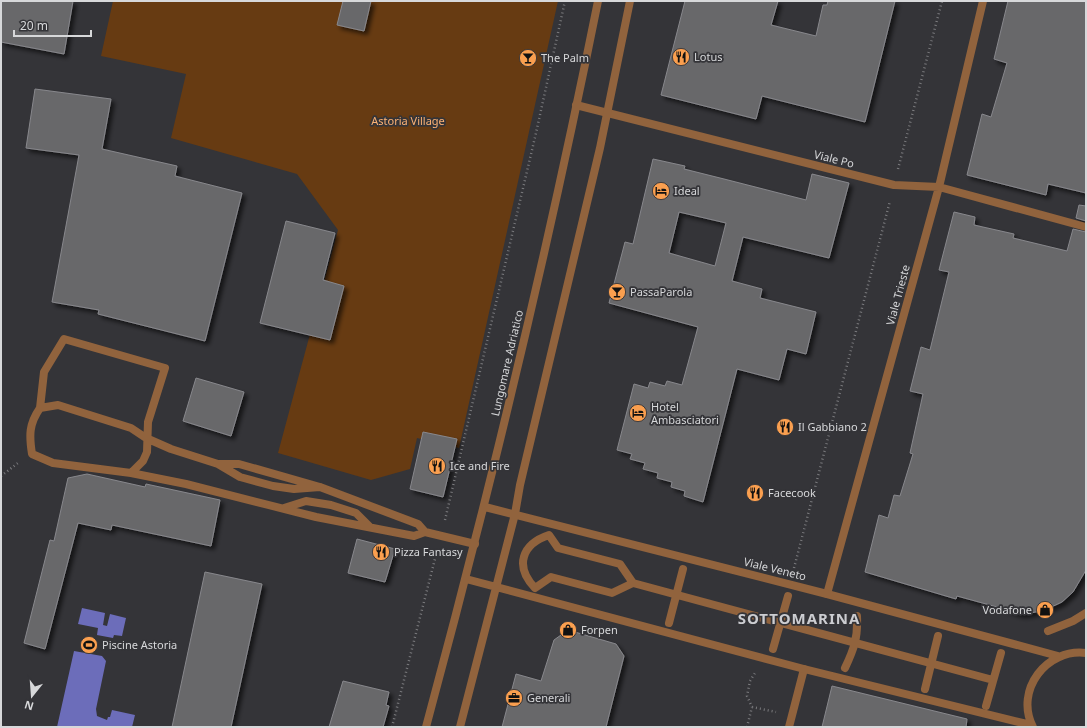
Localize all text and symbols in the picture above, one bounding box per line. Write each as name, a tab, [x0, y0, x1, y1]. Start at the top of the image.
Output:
scale bar	[14, 12, 91, 38]
text: 20 m	[20, 17, 48, 34]
restaurant icon: Lotus	[671, 47, 691, 67]
bar icon: The Palm	[518, 48, 538, 68]
place label: Lotus	[694, 49, 722, 64]
place label: The Palm	[541, 50, 589, 65]
park label: Astoria Village	[371, 113, 445, 128]
street label: Viale Po	[812, 146, 856, 171]
hotel icon: Ideal	[651, 181, 671, 201]
place label: Ideal	[674, 183, 700, 198]
street label: Viale Trieste	[882, 263, 913, 327]
bar icon: PassaParola	[607, 282, 627, 302]
place label: PassaParola	[630, 284, 692, 299]
street label: Lungomare Adriatico	[487, 308, 526, 418]
place label: Hotel Ambasciatori	[651, 399, 719, 427]
hotel icon: Hotel Ambasciatori	[628, 403, 648, 423]
restaurant icon: Il Gabbiano 2	[775, 417, 795, 437]
place label: Il Gabbiano 2	[798, 419, 867, 434]
restaurant icon: Ice and Fire	[427, 456, 447, 476]
place label: Ice and Fire	[450, 458, 510, 473]
restaurant icon: Facecook	[745, 483, 765, 503]
place label: Facecook	[768, 485, 816, 500]
restaurant icon: Pizza Fantasy	[371, 542, 391, 562]
place label: Pizza Fantasy	[394, 544, 463, 559]
street label: Viale Veneto	[742, 554, 808, 584]
shop icon: Vodafone	[1035, 600, 1055, 620]
place label: Vodafone	[983, 602, 1032, 617]
district label: SOTTOMARINA	[738, 608, 860, 628]
shop icon: Forpen	[558, 620, 578, 640]
place label: Forpen	[581, 622, 618, 637]
sports icon: Piscine Astoria	[79, 635, 99, 655]
place label: Piscine Astoria	[102, 637, 177, 652]
north arrow	[12, 676, 52, 716]
office icon: Generali	[504, 688, 524, 708]
place label: Generali	[527, 690, 570, 705]
text: N	[22, 698, 35, 715]

